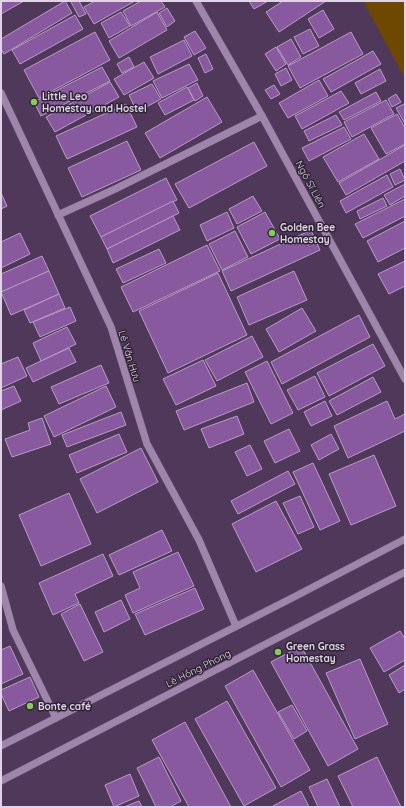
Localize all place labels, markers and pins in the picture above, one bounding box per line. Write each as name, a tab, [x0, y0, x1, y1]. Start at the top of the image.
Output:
place label: Little Leo Homestay and Hostel	[42, 90, 147, 115]
marker: Little Leo Homestay and Hostel	[29, 97, 39, 107]
place label: Golden Bee Homestay	[280, 221, 335, 246]
marker: Golden Bee Homestay	[267, 228, 277, 238]
place label: Green Grass Homestay	[286, 640, 345, 665]
marker: Green Grass Homestay	[273, 647, 283, 657]
place label: Bonte café	[38, 700, 91, 713]
marker: Bonte café	[25, 701, 35, 711]

